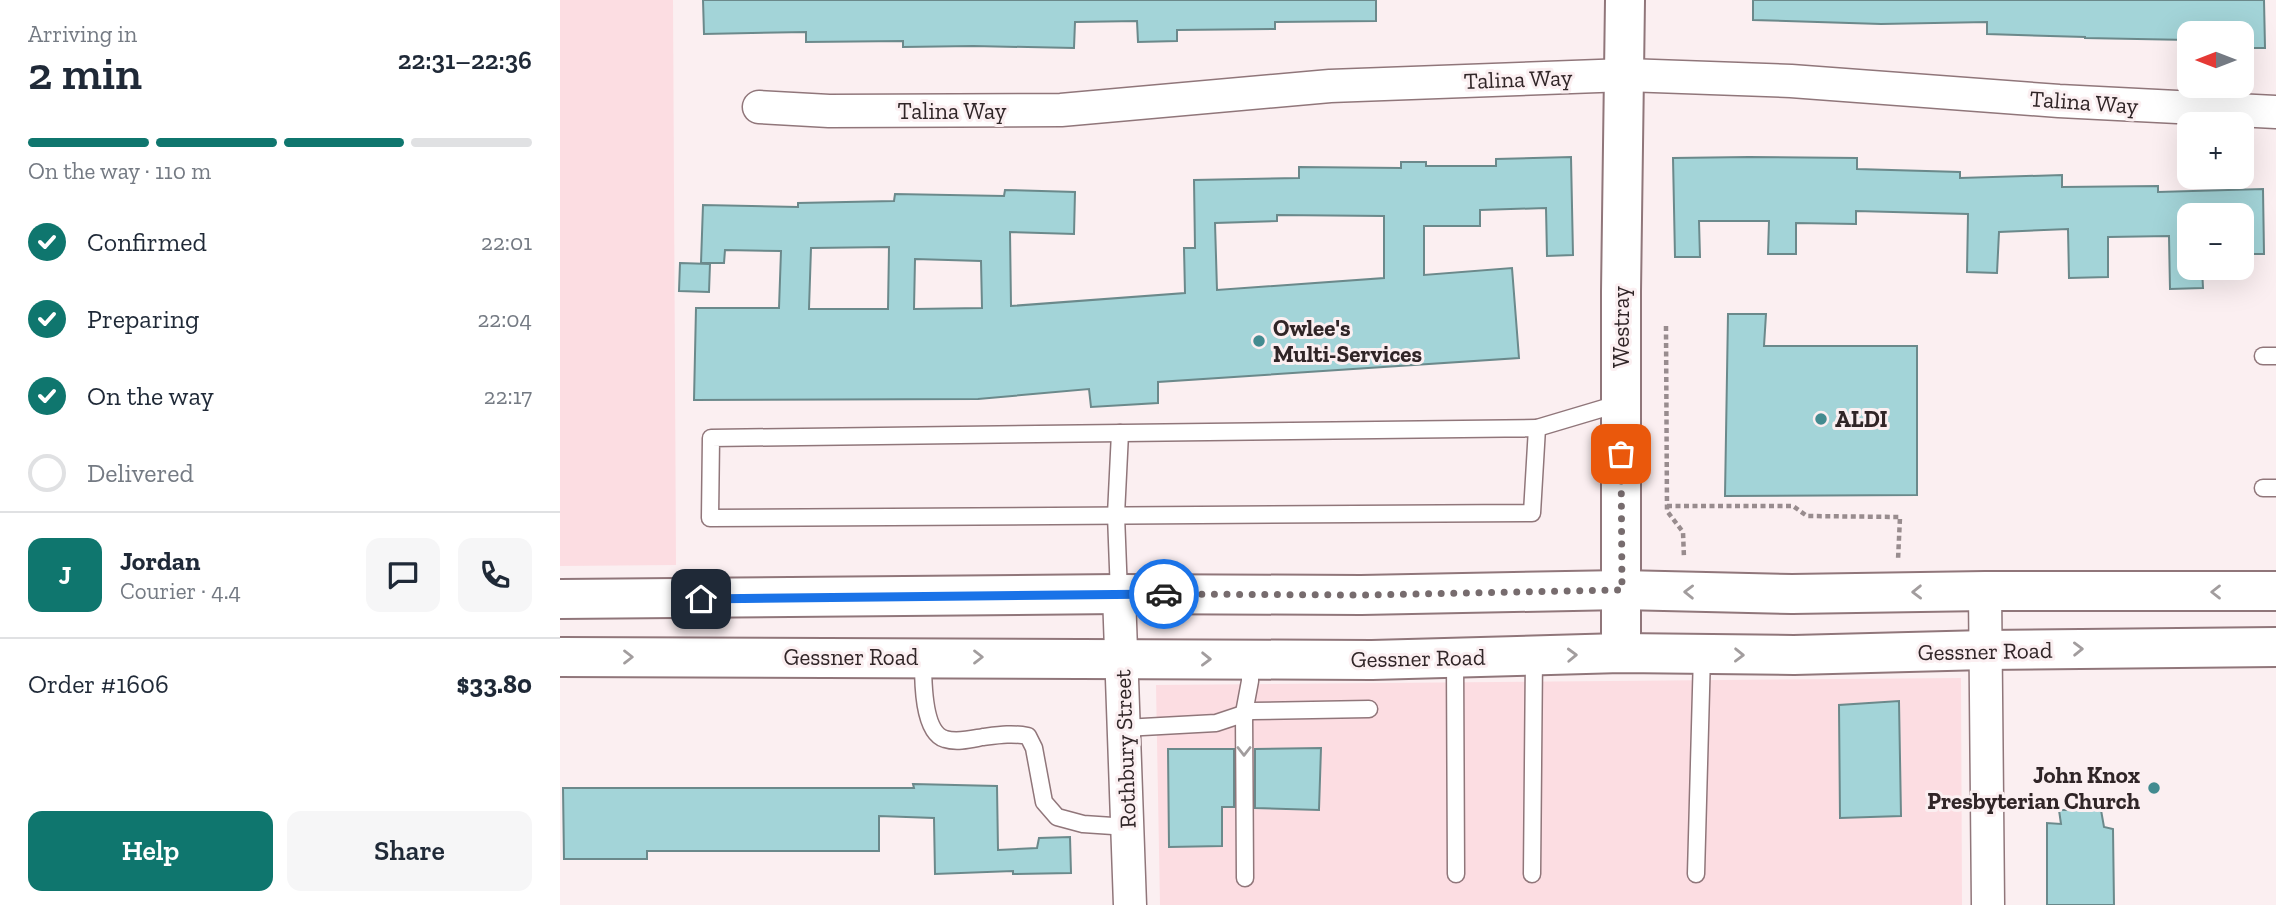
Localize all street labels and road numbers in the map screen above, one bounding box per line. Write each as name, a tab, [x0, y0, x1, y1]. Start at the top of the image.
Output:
street label: Talina Way	[1463, 63, 1573, 95]
street label: Talina Way	[2029, 84, 2140, 120]
street label: Talina Way	[898, 97, 1007, 125]
street label: Westray	[1607, 286, 1635, 368]
street label: Gessner Road	[1917, 636, 2053, 666]
street label: Gessner Road	[784, 643, 919, 671]
street label: Gessner Road	[1350, 643, 1486, 673]
street label: Rothbury Street	[1108, 669, 1142, 829]

